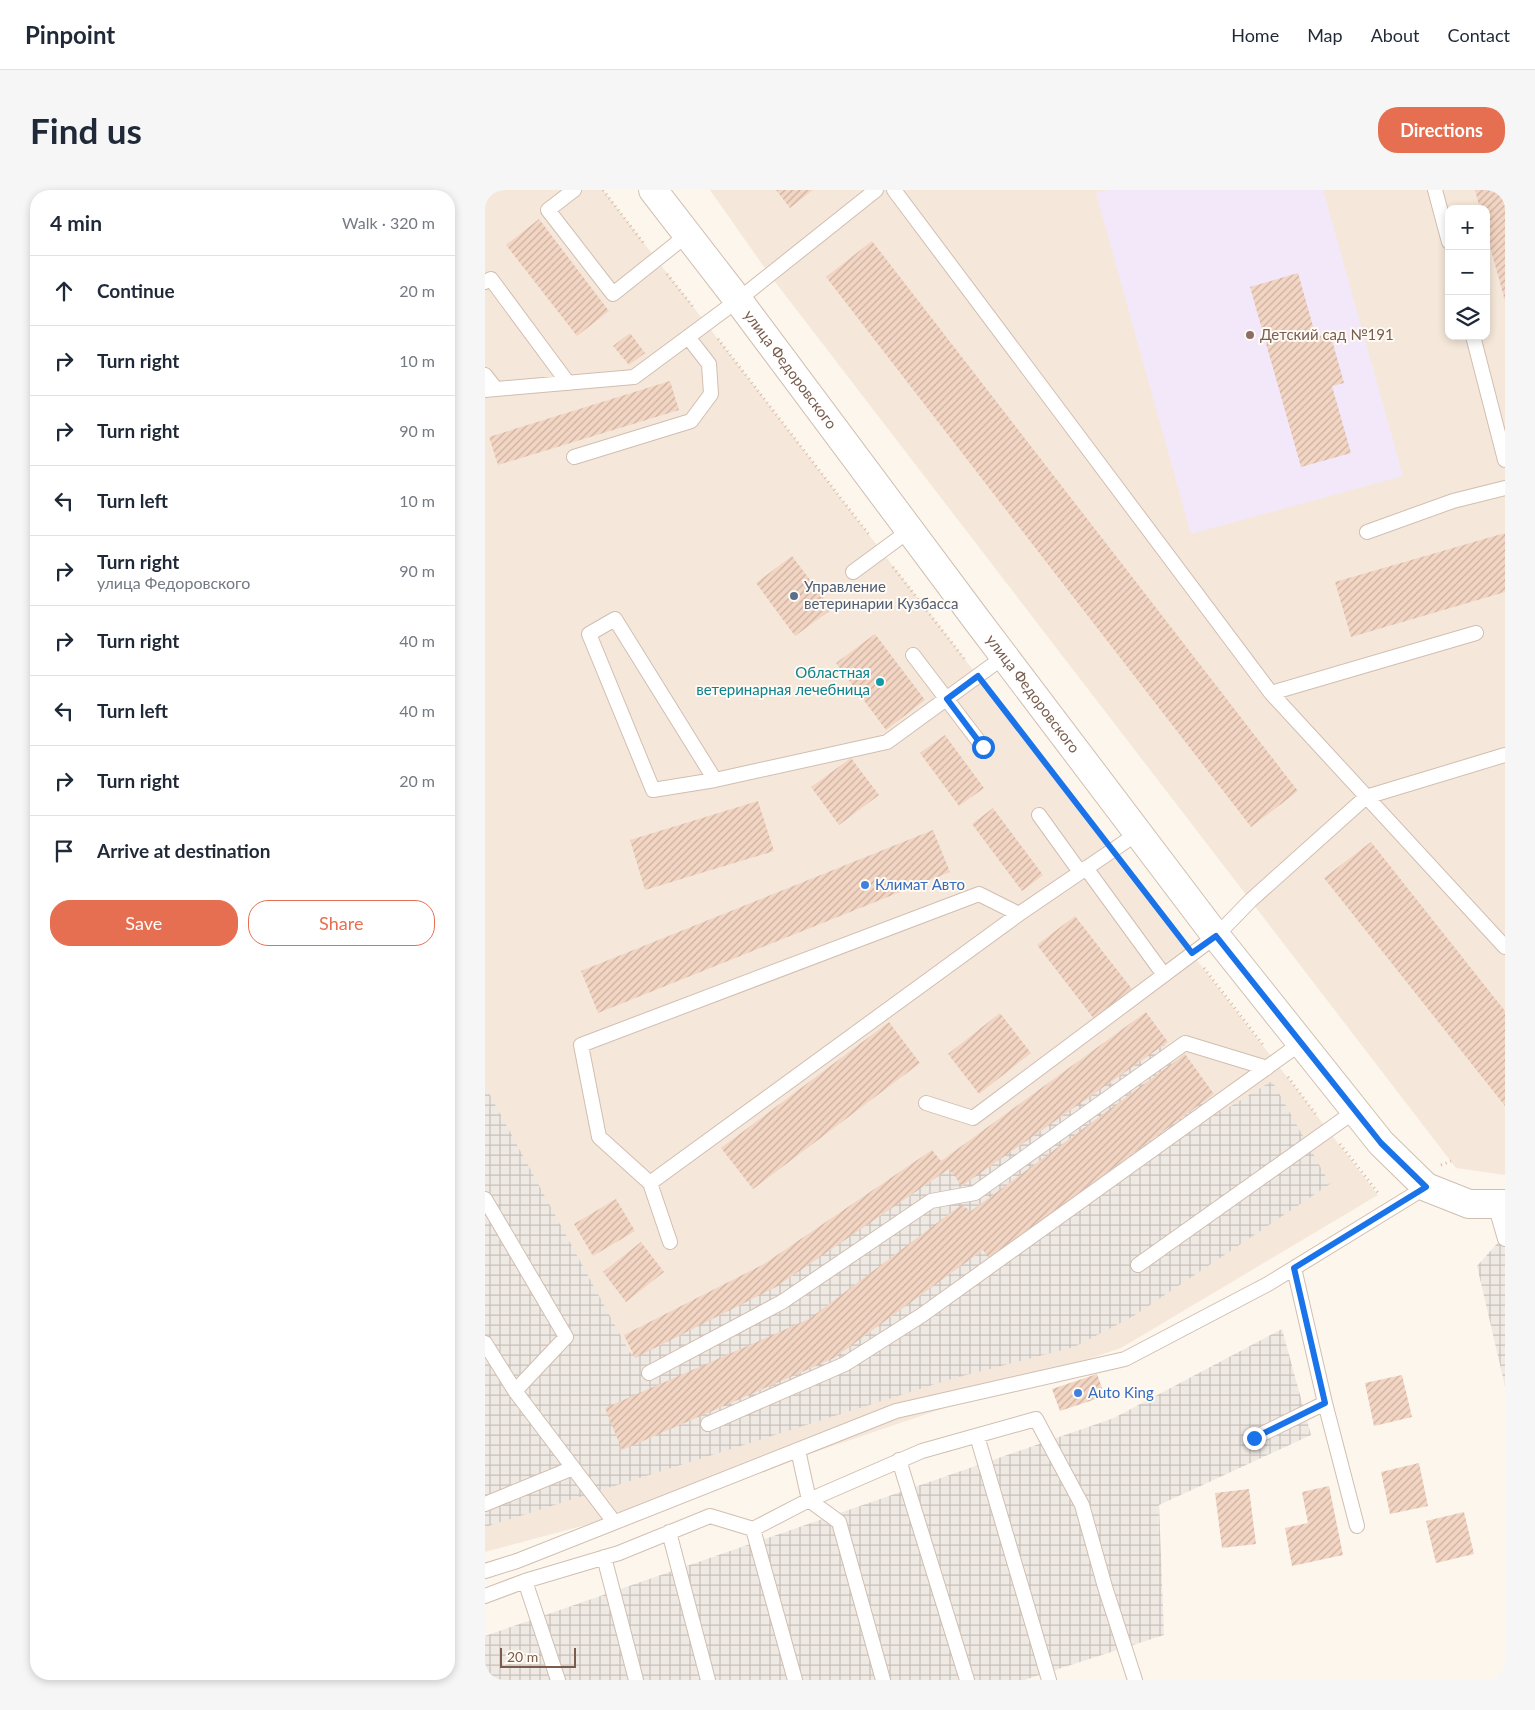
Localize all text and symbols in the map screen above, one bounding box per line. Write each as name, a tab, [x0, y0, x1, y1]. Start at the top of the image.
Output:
text: Pinpoint	[25, 20, 115, 49]
text: Home	[1231, 24, 1279, 46]
text: Map	[1307, 24, 1343, 46]
text: About	[1371, 24, 1420, 46]
text: Contact	[1448, 24, 1510, 46]
button: Directions	[1378, 107, 1505, 153]
text: Find us	[30, 109, 142, 151]
map controls	[1445, 205, 1490, 340]
button: +	[1445, 205, 1490, 250]
text: 4 min	[50, 210, 102, 235]
text: Walk · 320 m	[342, 213, 435, 232]
button: −	[1445, 250, 1490, 295]
icon: ahead	[50, 277, 78, 305]
text: Continue	[97, 279, 175, 302]
text: 20 m	[399, 281, 435, 300]
button: layers	[1445, 295, 1490, 340]
street label: улица Федоровского	[741, 306, 841, 432]
place label: Детский сад №191	[1260, 325, 1394, 343]
marker: Детский сад №191	[1244, 329, 1256, 341]
icon: right	[50, 347, 78, 375]
text: Turn right	[97, 349, 179, 372]
text: 10 m	[399, 351, 435, 370]
icon: right	[50, 417, 78, 445]
text: Turn right	[97, 419, 179, 442]
text: 90 m	[399, 421, 435, 440]
icon: left	[50, 487, 78, 515]
text: Turn left	[97, 489, 168, 512]
text: 10 m	[399, 491, 435, 510]
text: Turn right	[97, 550, 179, 573]
icon: right	[50, 557, 78, 585]
text: 90 m	[399, 561, 435, 580]
text: улица Федоровского	[97, 573, 250, 592]
place label: Управление ветеринарии Кузбасса	[804, 577, 958, 612]
marker: Управление ветеринарии Кузбасса	[788, 590, 800, 602]
icon: right	[50, 627, 78, 655]
text: Turn right	[97, 629, 179, 652]
text: 40 m	[399, 631, 435, 650]
street label: улица Федоровского	[983, 631, 1084, 756]
place label: Областная ветеринарная лечебница	[696, 663, 870, 698]
marker: Областная ветеринарная лечебница	[874, 676, 886, 688]
icon: left	[50, 697, 78, 725]
text: Turn left	[97, 699, 168, 722]
text: 40 m	[399, 701, 435, 720]
route start	[972, 736, 995, 759]
icon: right	[50, 767, 78, 795]
text: Turn right	[97, 769, 179, 792]
text: 20 m	[399, 771, 435, 790]
icon: arrive	[50, 837, 78, 865]
text: Arrive at destination	[97, 839, 270, 862]
place label: Климат Авто	[875, 875, 965, 893]
marker: Климат Авто	[859, 879, 871, 891]
button: Save	[50, 900, 238, 946]
button: Share	[248, 900, 435, 946]
place label: Auto King	[1088, 1383, 1154, 1401]
marker: Auto King	[1072, 1387, 1084, 1399]
route end	[1243, 1427, 1266, 1450]
scale bar	[500, 1645, 576, 1668]
text: 20 m	[507, 1648, 538, 1665]

